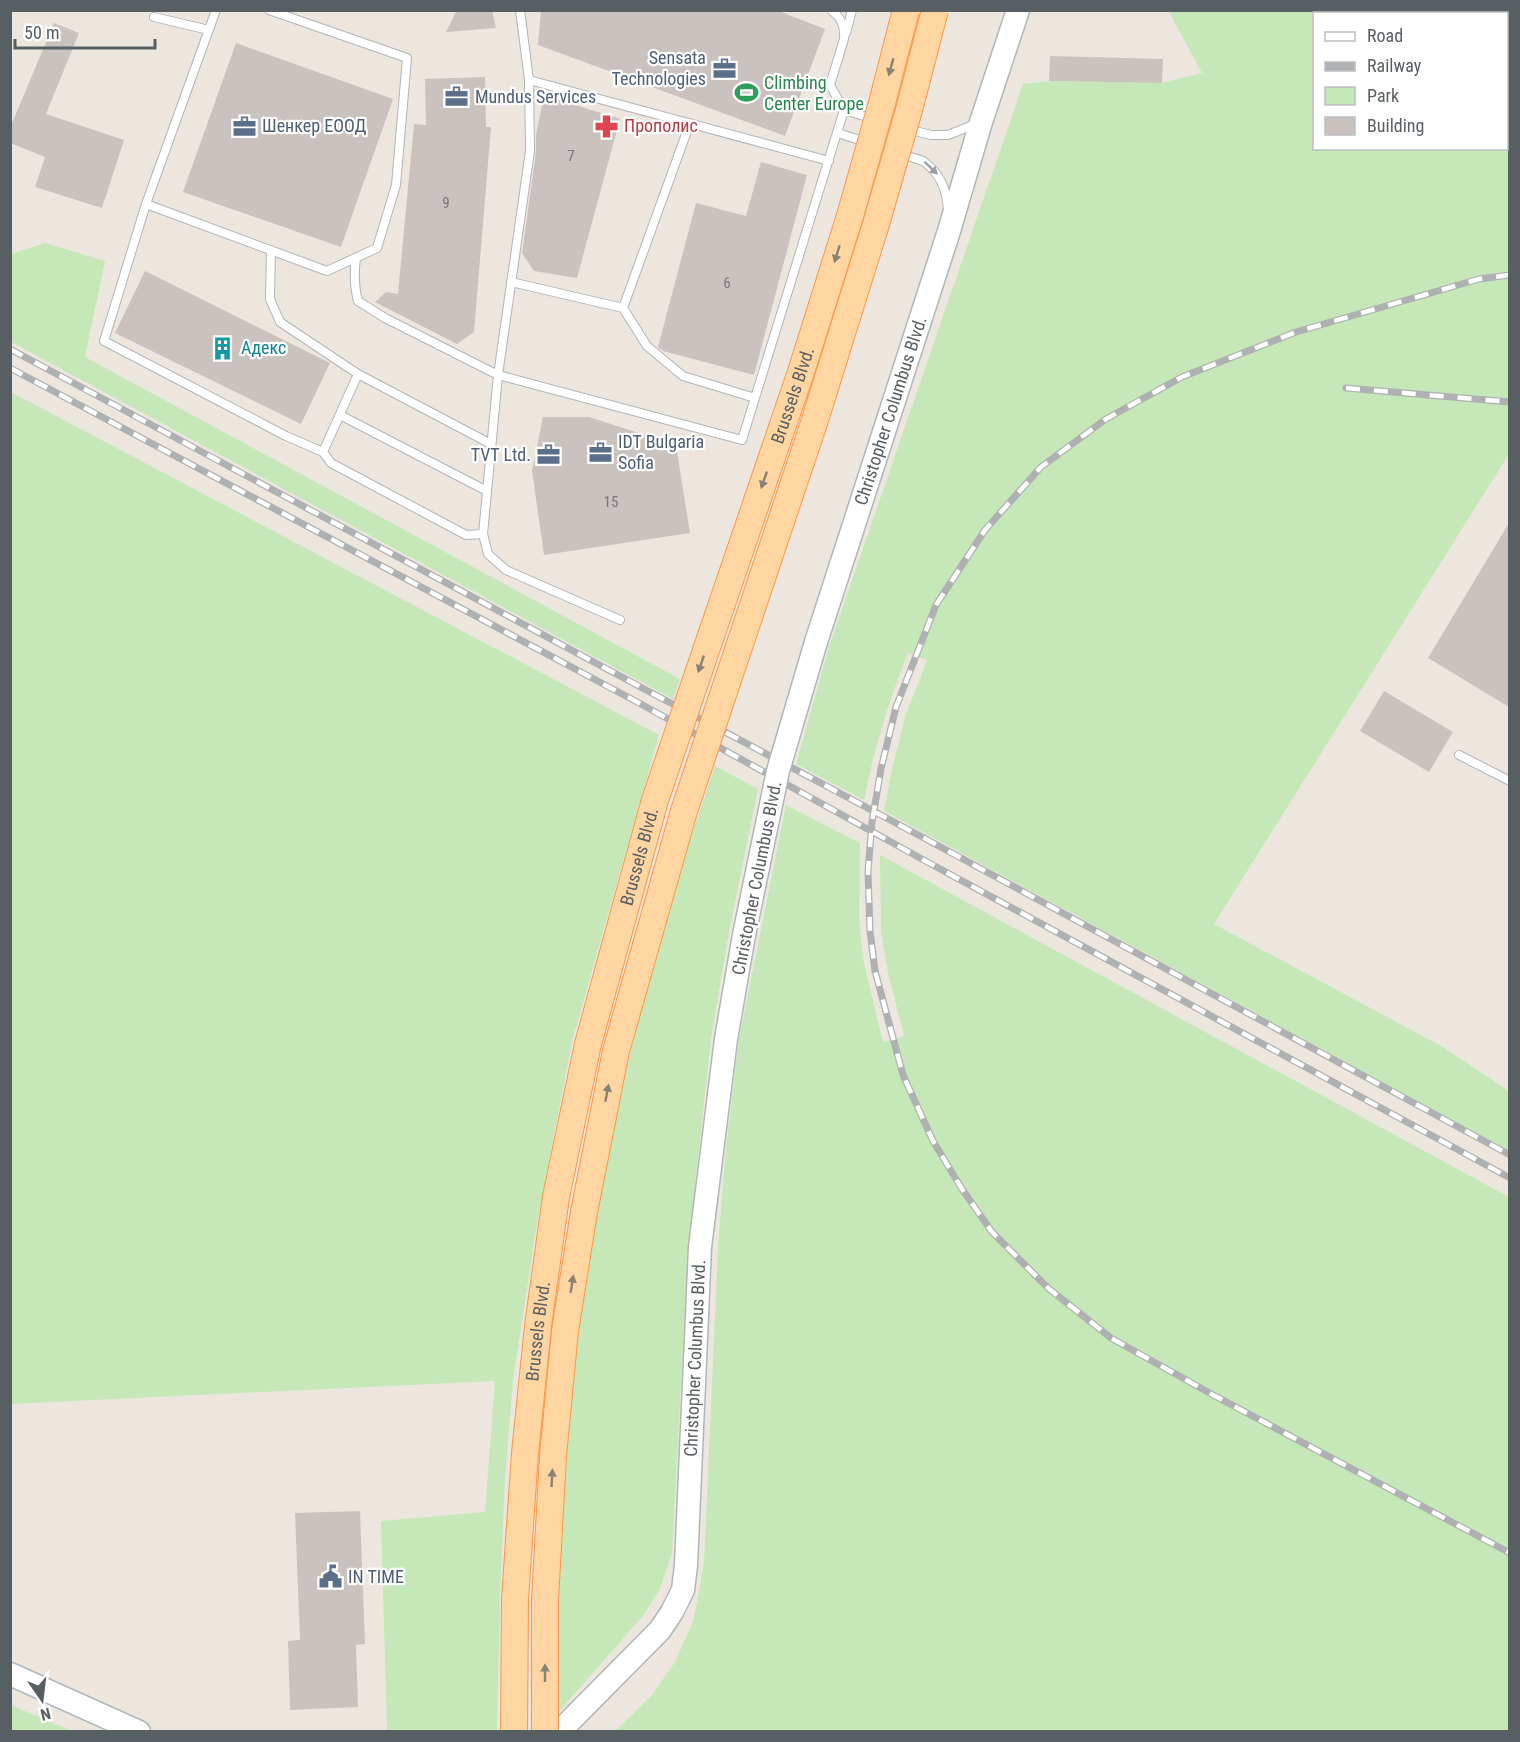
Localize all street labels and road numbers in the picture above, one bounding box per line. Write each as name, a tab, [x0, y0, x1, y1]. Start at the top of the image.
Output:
street label: Christopher Columbus Blvd.	[850, 313, 931, 508]
street label: Brussels Blvd.	[766, 344, 818, 446]
street label: Christopher Columbus Blvd.	[727, 779, 786, 977]
street label: Brussels Blvd.	[616, 805, 662, 908]
street label: Christopher Columbus Blvd.	[680, 1259, 709, 1457]
street label: Brussels Blvd.	[521, 1280, 554, 1382]

